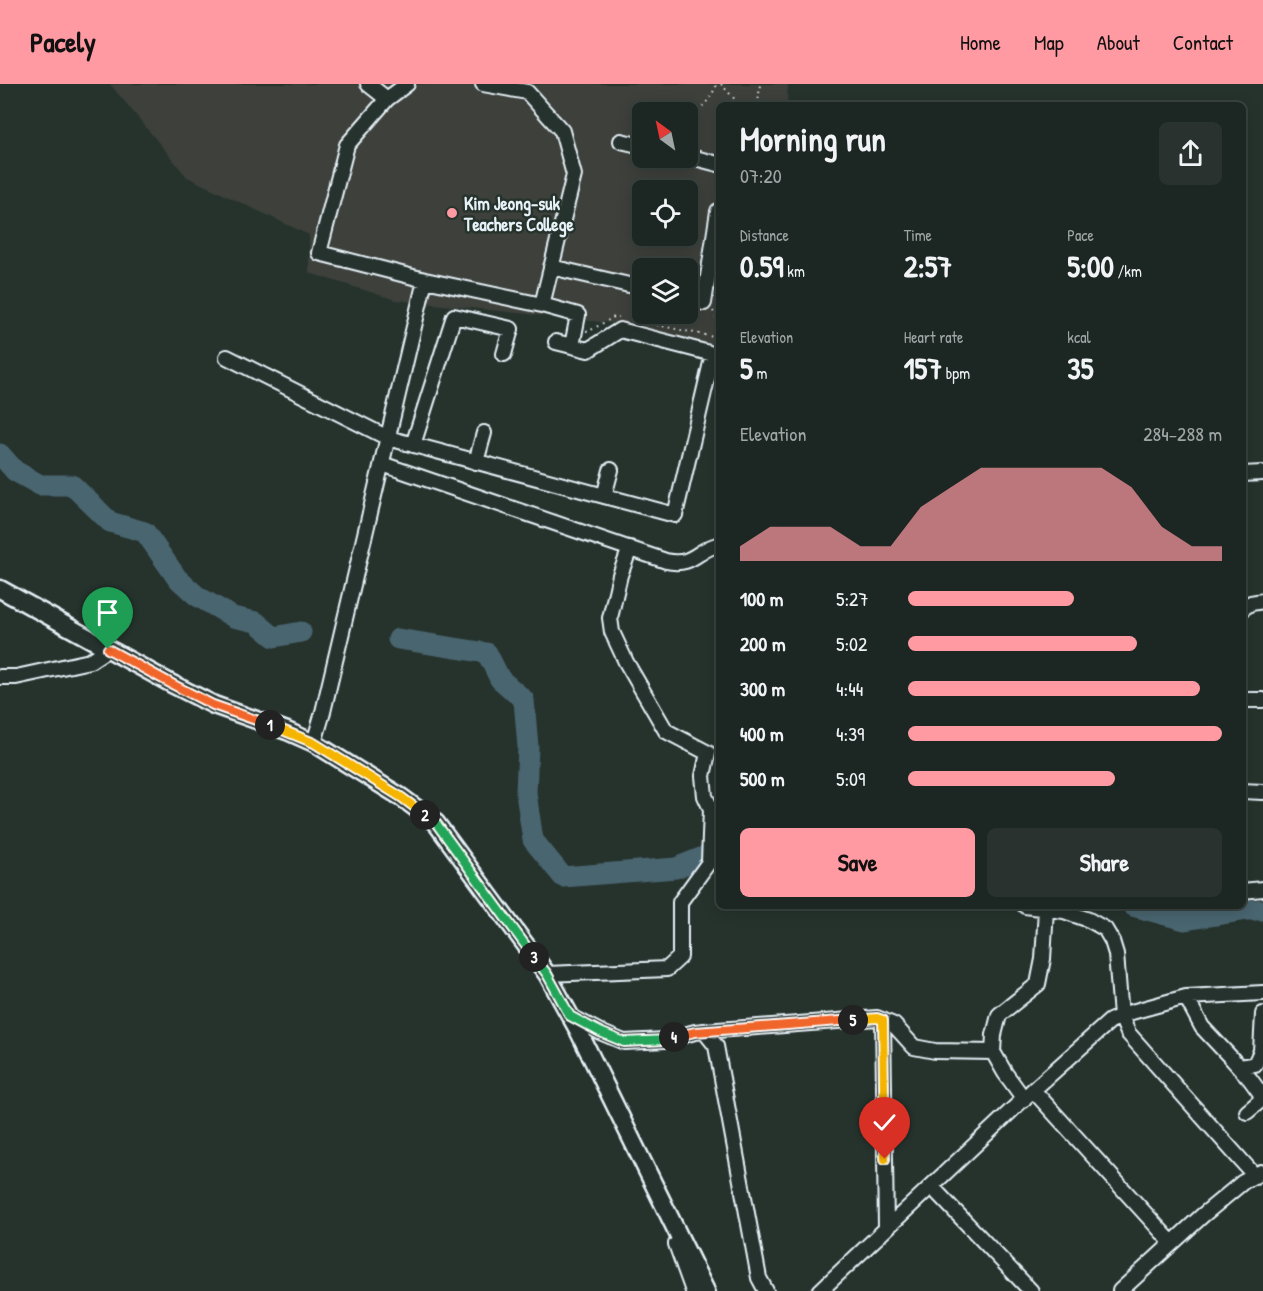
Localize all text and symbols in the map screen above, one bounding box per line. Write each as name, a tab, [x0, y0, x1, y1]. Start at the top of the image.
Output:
text: Pacely	[30, 23, 96, 61]
text: Home	[960, 28, 1001, 57]
text: Map	[1034, 28, 1064, 57]
text: About	[1097, 28, 1140, 57]
text: Contact	[1173, 28, 1233, 57]
north arrow	[632, 102, 698, 168]
map controls	[632, 102, 698, 324]
text: Morning run	[740, 117, 886, 161]
button: share	[1159, 122, 1222, 185]
text: 07:20	[740, 162, 782, 189]
button: locate	[632, 180, 698, 246]
place label: Kim Jeong-suk Teachers College	[463, 191, 574, 238]
marker: Kim Jeong-suk Teachers College	[445, 206, 459, 220]
text: Distance	[740, 224, 789, 246]
text: Time	[904, 224, 932, 246]
text: Pace	[1067, 224, 1094, 246]
text: 0.59	[740, 246, 784, 286]
text: 2:57	[904, 246, 952, 286]
text: 5:00	[1067, 246, 1114, 286]
button: layers	[632, 258, 698, 324]
text: km	[784, 260, 805, 282]
text: /km	[1114, 260, 1142, 282]
text: Elevation	[740, 326, 793, 348]
text: Heart rate	[904, 326, 963, 348]
text: kcal	[1067, 326, 1091, 348]
text: 5	[740, 348, 753, 388]
text: 157	[904, 348, 942, 388]
text: 35	[1067, 348, 1093, 388]
text: m	[753, 362, 767, 384]
text: bpm	[942, 362, 970, 384]
text: Elevation	[740, 420, 806, 447]
text: 284–288 m	[1143, 420, 1222, 447]
text: 100 m	[740, 585, 783, 612]
text: 5:27	[836, 585, 868, 612]
pin	[82, 587, 133, 649]
icon: arrive	[91, 596, 124, 629]
text: 200 m	[740, 630, 785, 657]
text: 5:02	[836, 630, 867, 657]
text: 300 m	[740, 675, 785, 702]
text: 4:44	[836, 675, 863, 702]
pin: 1	[255, 710, 285, 740]
text: 1	[267, 714, 273, 736]
text: 400 m	[740, 720, 784, 747]
text: 4:39	[836, 720, 864, 747]
text: 500 m	[740, 765, 785, 792]
text: 5:09	[836, 765, 865, 792]
pin: 2	[410, 800, 440, 830]
text: 2	[421, 804, 429, 826]
button: Save	[740, 828, 975, 897]
button: Share	[987, 828, 1222, 897]
pin: 3	[519, 942, 549, 972]
text: 3	[530, 946, 538, 968]
pin: 5	[838, 1005, 868, 1035]
text: 5	[850, 1009, 856, 1031]
pin: 4	[659, 1022, 689, 1052]
text: 4	[671, 1026, 677, 1048]
pin	[859, 1097, 910, 1159]
icon: check	[868, 1106, 901, 1139]

